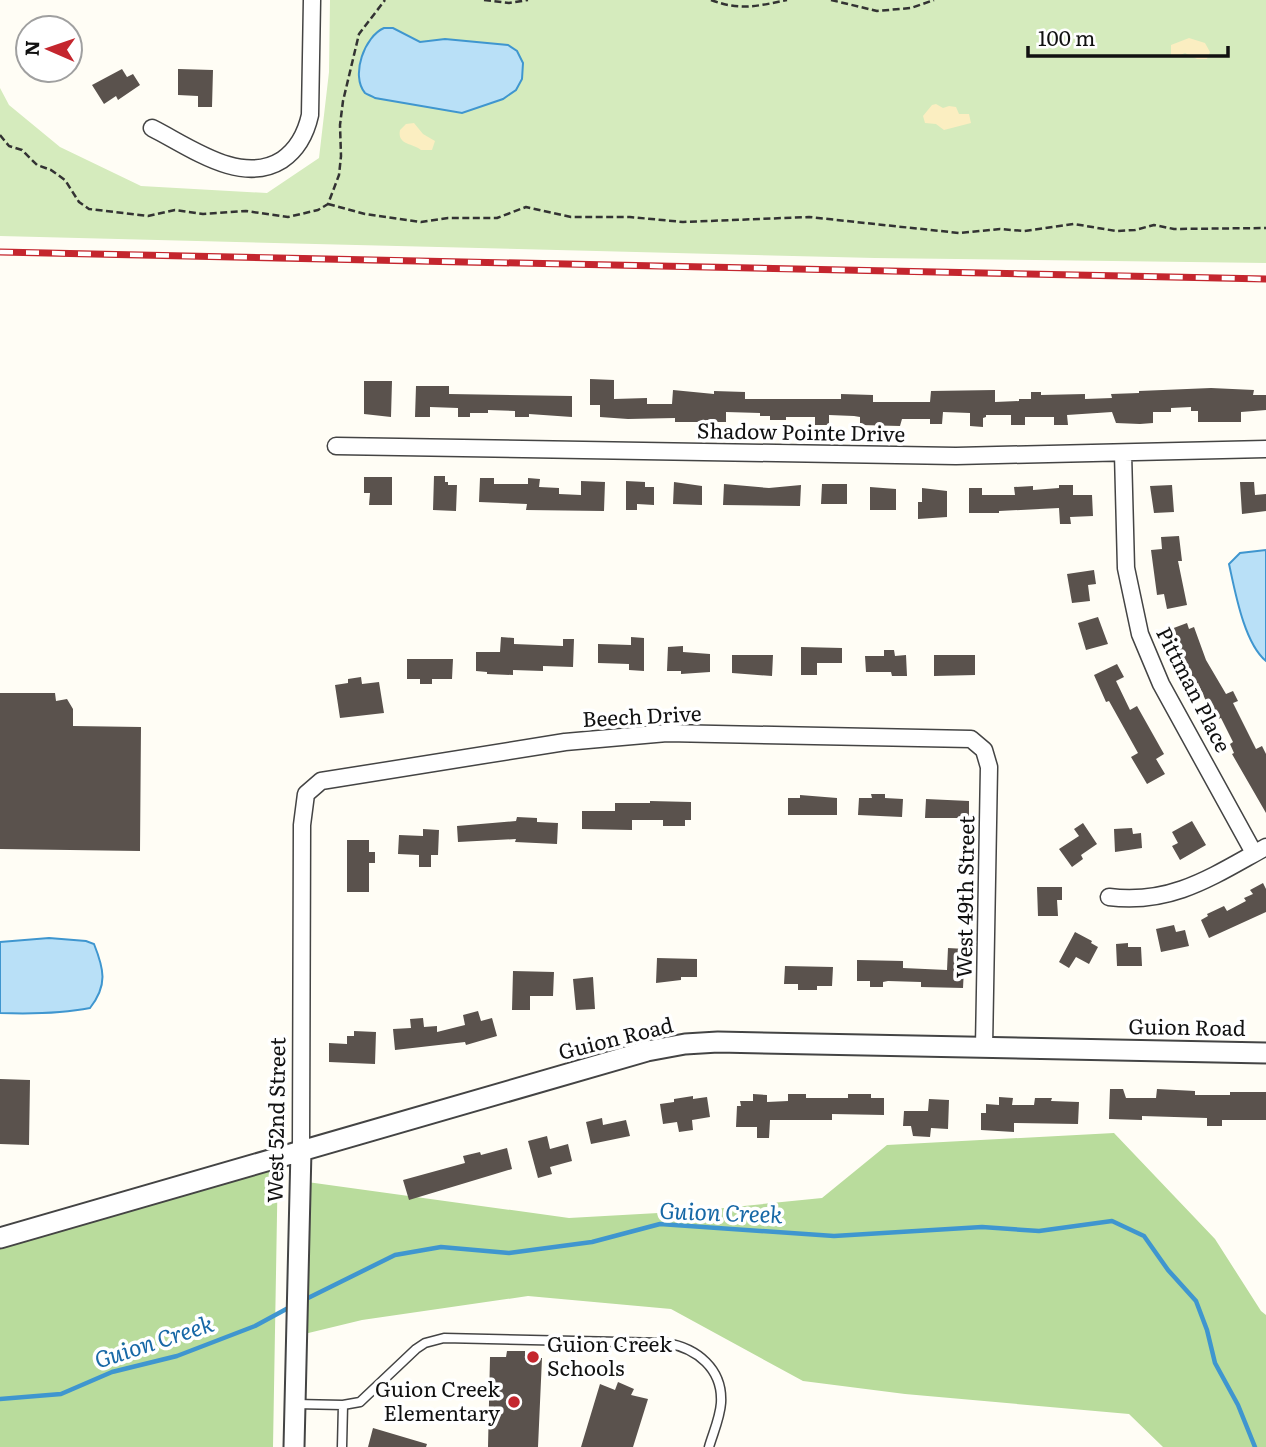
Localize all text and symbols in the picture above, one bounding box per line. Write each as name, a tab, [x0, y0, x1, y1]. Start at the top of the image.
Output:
north arrow	[14, 14, 84, 84]
scale bar	[1028, 14, 1228, 58]
text: 100 m	[1038, 21, 1095, 52]
text: N	[17, 40, 45, 57]
street label: Shadow Pointe Drive	[697, 413, 906, 448]
street label: Pittman Place	[1150, 621, 1240, 757]
street label: Beech Drive	[582, 696, 702, 733]
street label: West 49th Street	[947, 815, 980, 979]
street label: Guion Road	[555, 1007, 676, 1066]
street label: Guion Road	[1128, 1009, 1246, 1042]
street label: West 52nd Street	[258, 1036, 291, 1203]
water label: Guion Creek	[659, 1192, 784, 1230]
water label: Guion Creek	[89, 1305, 218, 1375]
place label: Guion Creek Schools	[547, 1327, 672, 1382]
marker: Guion Creek Schools	[525, 1349, 541, 1365]
place label: Guion Creek Elementary	[375, 1372, 501, 1427]
marker: Guion Creek Elementary	[506, 1394, 522, 1410]

